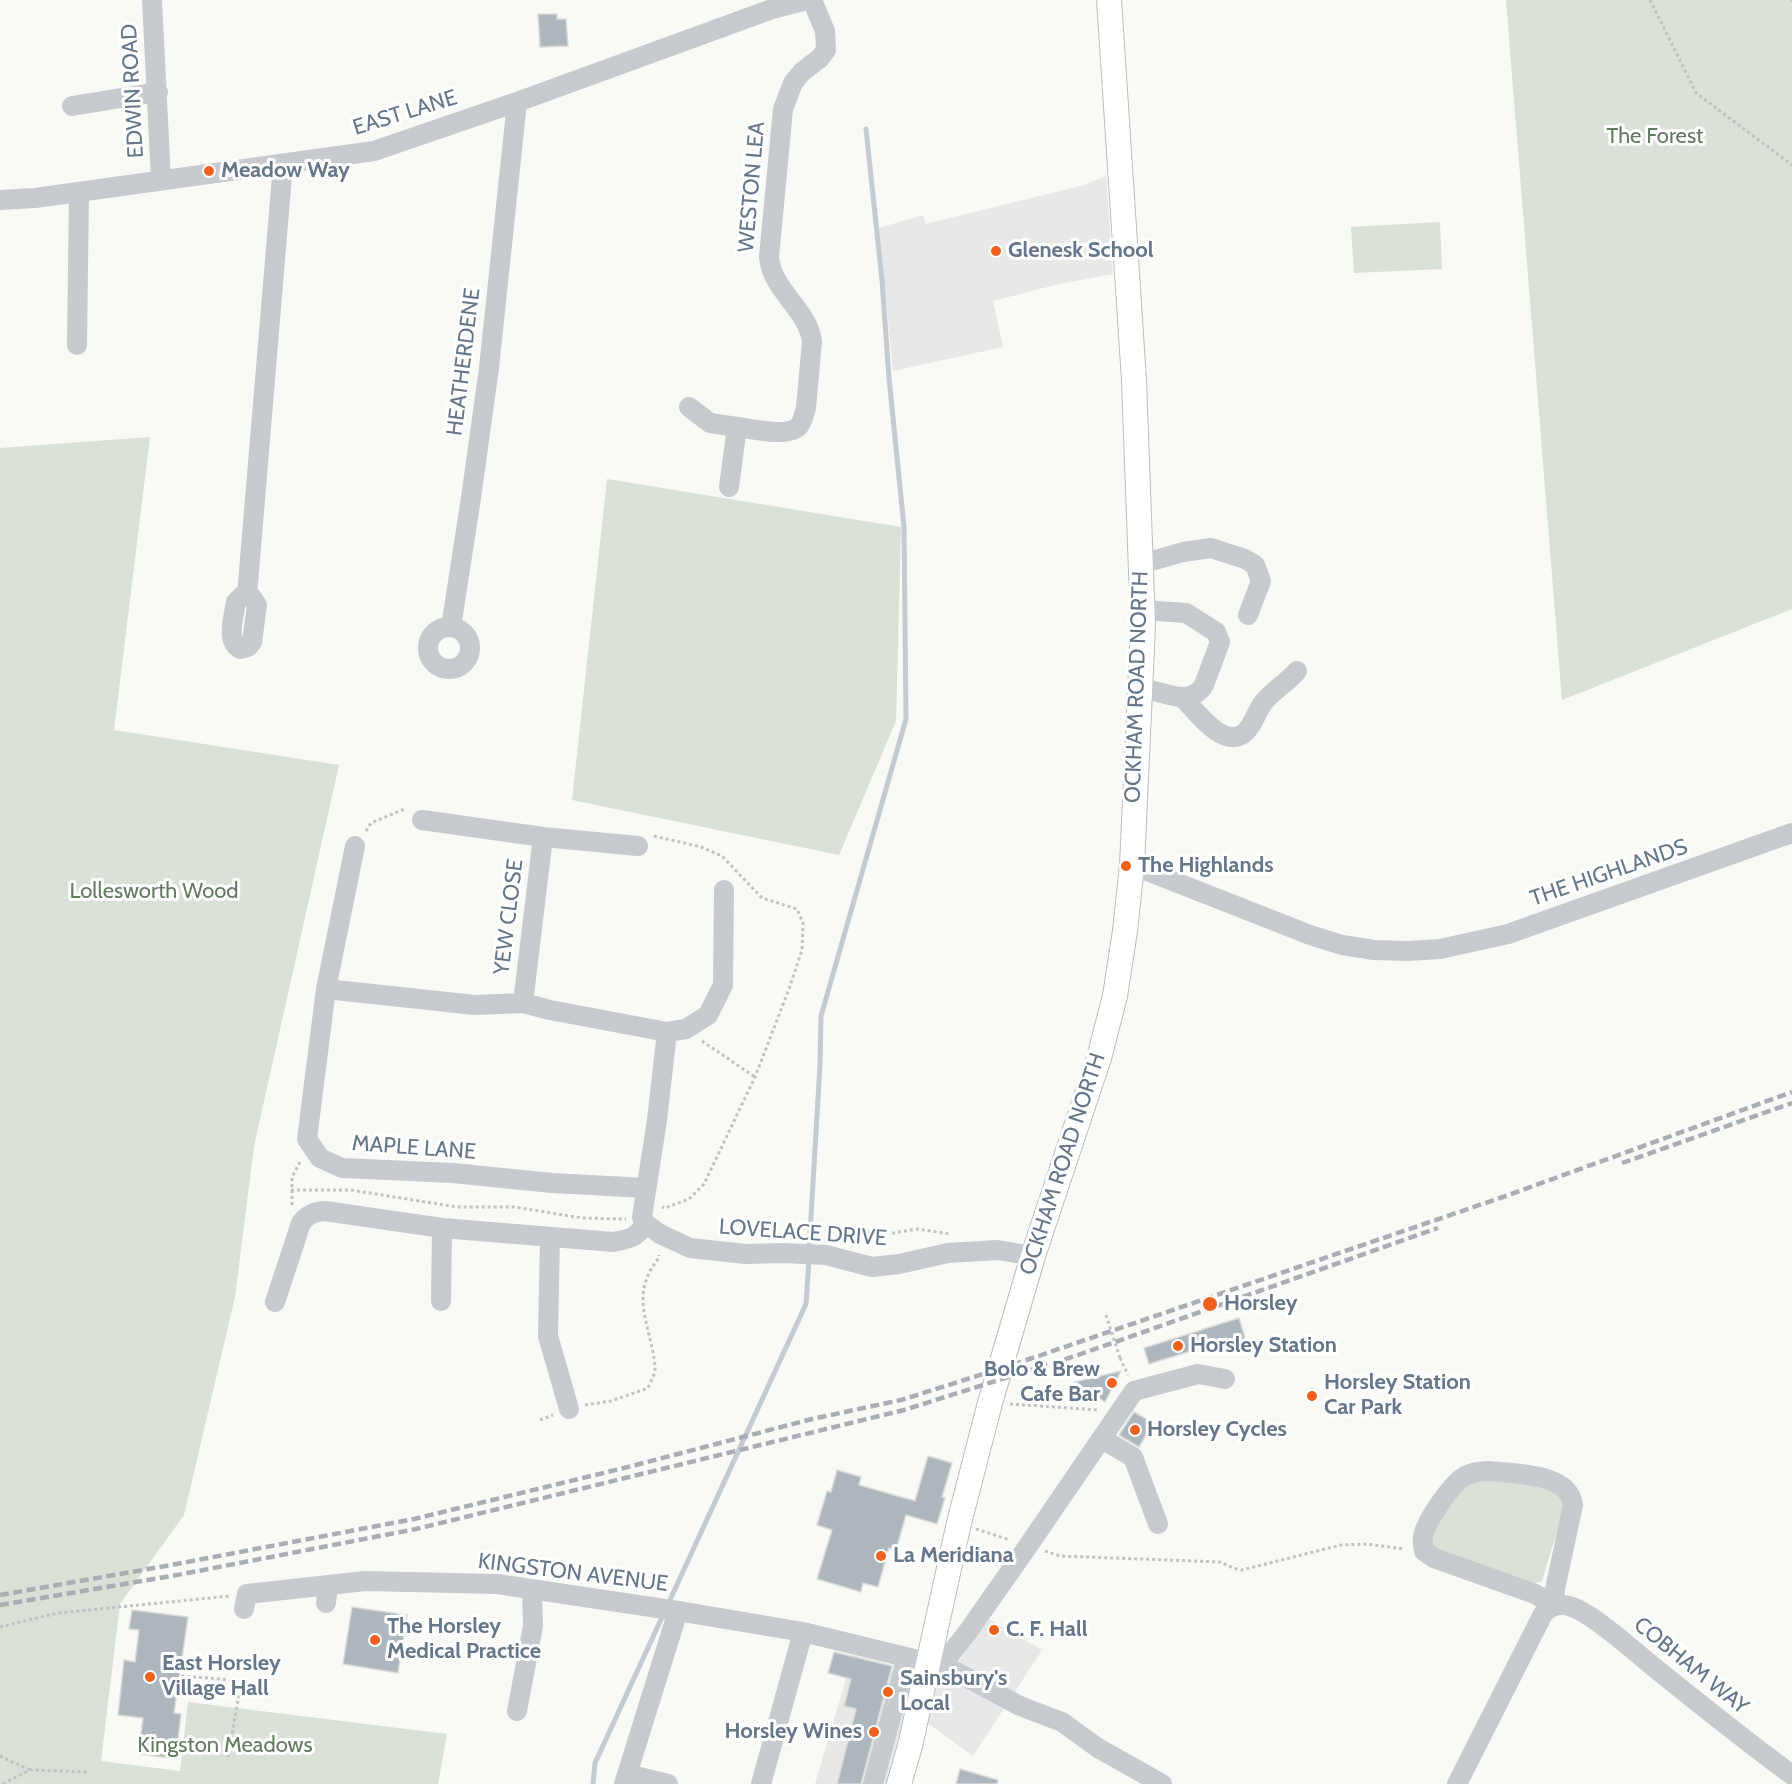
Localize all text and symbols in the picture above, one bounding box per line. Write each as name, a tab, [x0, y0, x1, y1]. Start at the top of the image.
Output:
street label: EDWIN ROAD	[116, 23, 150, 159]
street label: EAST LANE	[350, 85, 460, 141]
street label: WESTON LEA	[733, 121, 771, 253]
park label: The Forest	[1607, 124, 1703, 150]
place label: Meadow Way	[221, 158, 350, 184]
marker: Meadow Way	[202, 164, 216, 178]
place label: Glenesk School	[1008, 238, 1154, 264]
marker: Glenesk School	[989, 244, 1003, 258]
street label: HEATHERDENE	[442, 287, 486, 437]
street label: OCKHAM ROAD NORTH	[1120, 571, 1154, 803]
street label: THE HIGHLANDS	[1527, 834, 1691, 912]
place label: The Highlands	[1138, 853, 1274, 879]
street label: YEW CLOSE	[489, 858, 529, 976]
marker: The Highlands	[1119, 859, 1133, 873]
park label: Lollesworth Wood	[69, 879, 239, 905]
street label: OCKHAM ROAD NORTH	[1015, 1050, 1111, 1278]
street label: MAPLE LANE	[351, 1130, 477, 1166]
street label: LOVELACE DRIVE	[718, 1214, 888, 1252]
place label: Horsley	[1224, 1291, 1298, 1317]
marker: Horsley	[1201, 1295, 1219, 1313]
place label: Horsley Station	[1190, 1333, 1337, 1359]
marker: Horsley Station	[1171, 1339, 1185, 1353]
place label: Bolo & Brew Cafe Bar	[984, 1357, 1100, 1408]
place label: Horsley Station Car Park	[1324, 1370, 1471, 1422]
marker: Bolo & Brew Cafe Bar	[1105, 1376, 1119, 1390]
marker: Horsley Station Car Park	[1305, 1389, 1319, 1403]
place label: Horsley Cycles	[1147, 1417, 1287, 1443]
marker: Horsley Cycles	[1128, 1423, 1142, 1437]
place label: La Meridiana	[893, 1543, 1014, 1569]
street label: KINGSTON AVENUE	[476, 1548, 670, 1598]
marker: La Meridiana	[874, 1549, 888, 1563]
street label: COBHAM WAY	[1628, 1612, 1754, 1720]
place label: The Horsley Medical Practice	[387, 1614, 541, 1666]
place label: C. F. Hall	[1006, 1617, 1088, 1643]
marker: C. F. Hall	[987, 1623, 1001, 1637]
marker: The Horsley Medical Practice	[368, 1633, 382, 1647]
place label: East Horsley Village Hall	[162, 1651, 281, 1702]
place label: Sainsbury's Local	[900, 1666, 1007, 1718]
marker: East Horsley Village Hall	[143, 1670, 157, 1684]
marker: Sainsbury's Local	[881, 1685, 895, 1699]
place label: Horsley Wines	[724, 1719, 862, 1745]
marker: Horsley Wines	[867, 1725, 881, 1739]
park label: Kingston Meadows	[137, 1733, 313, 1759]

